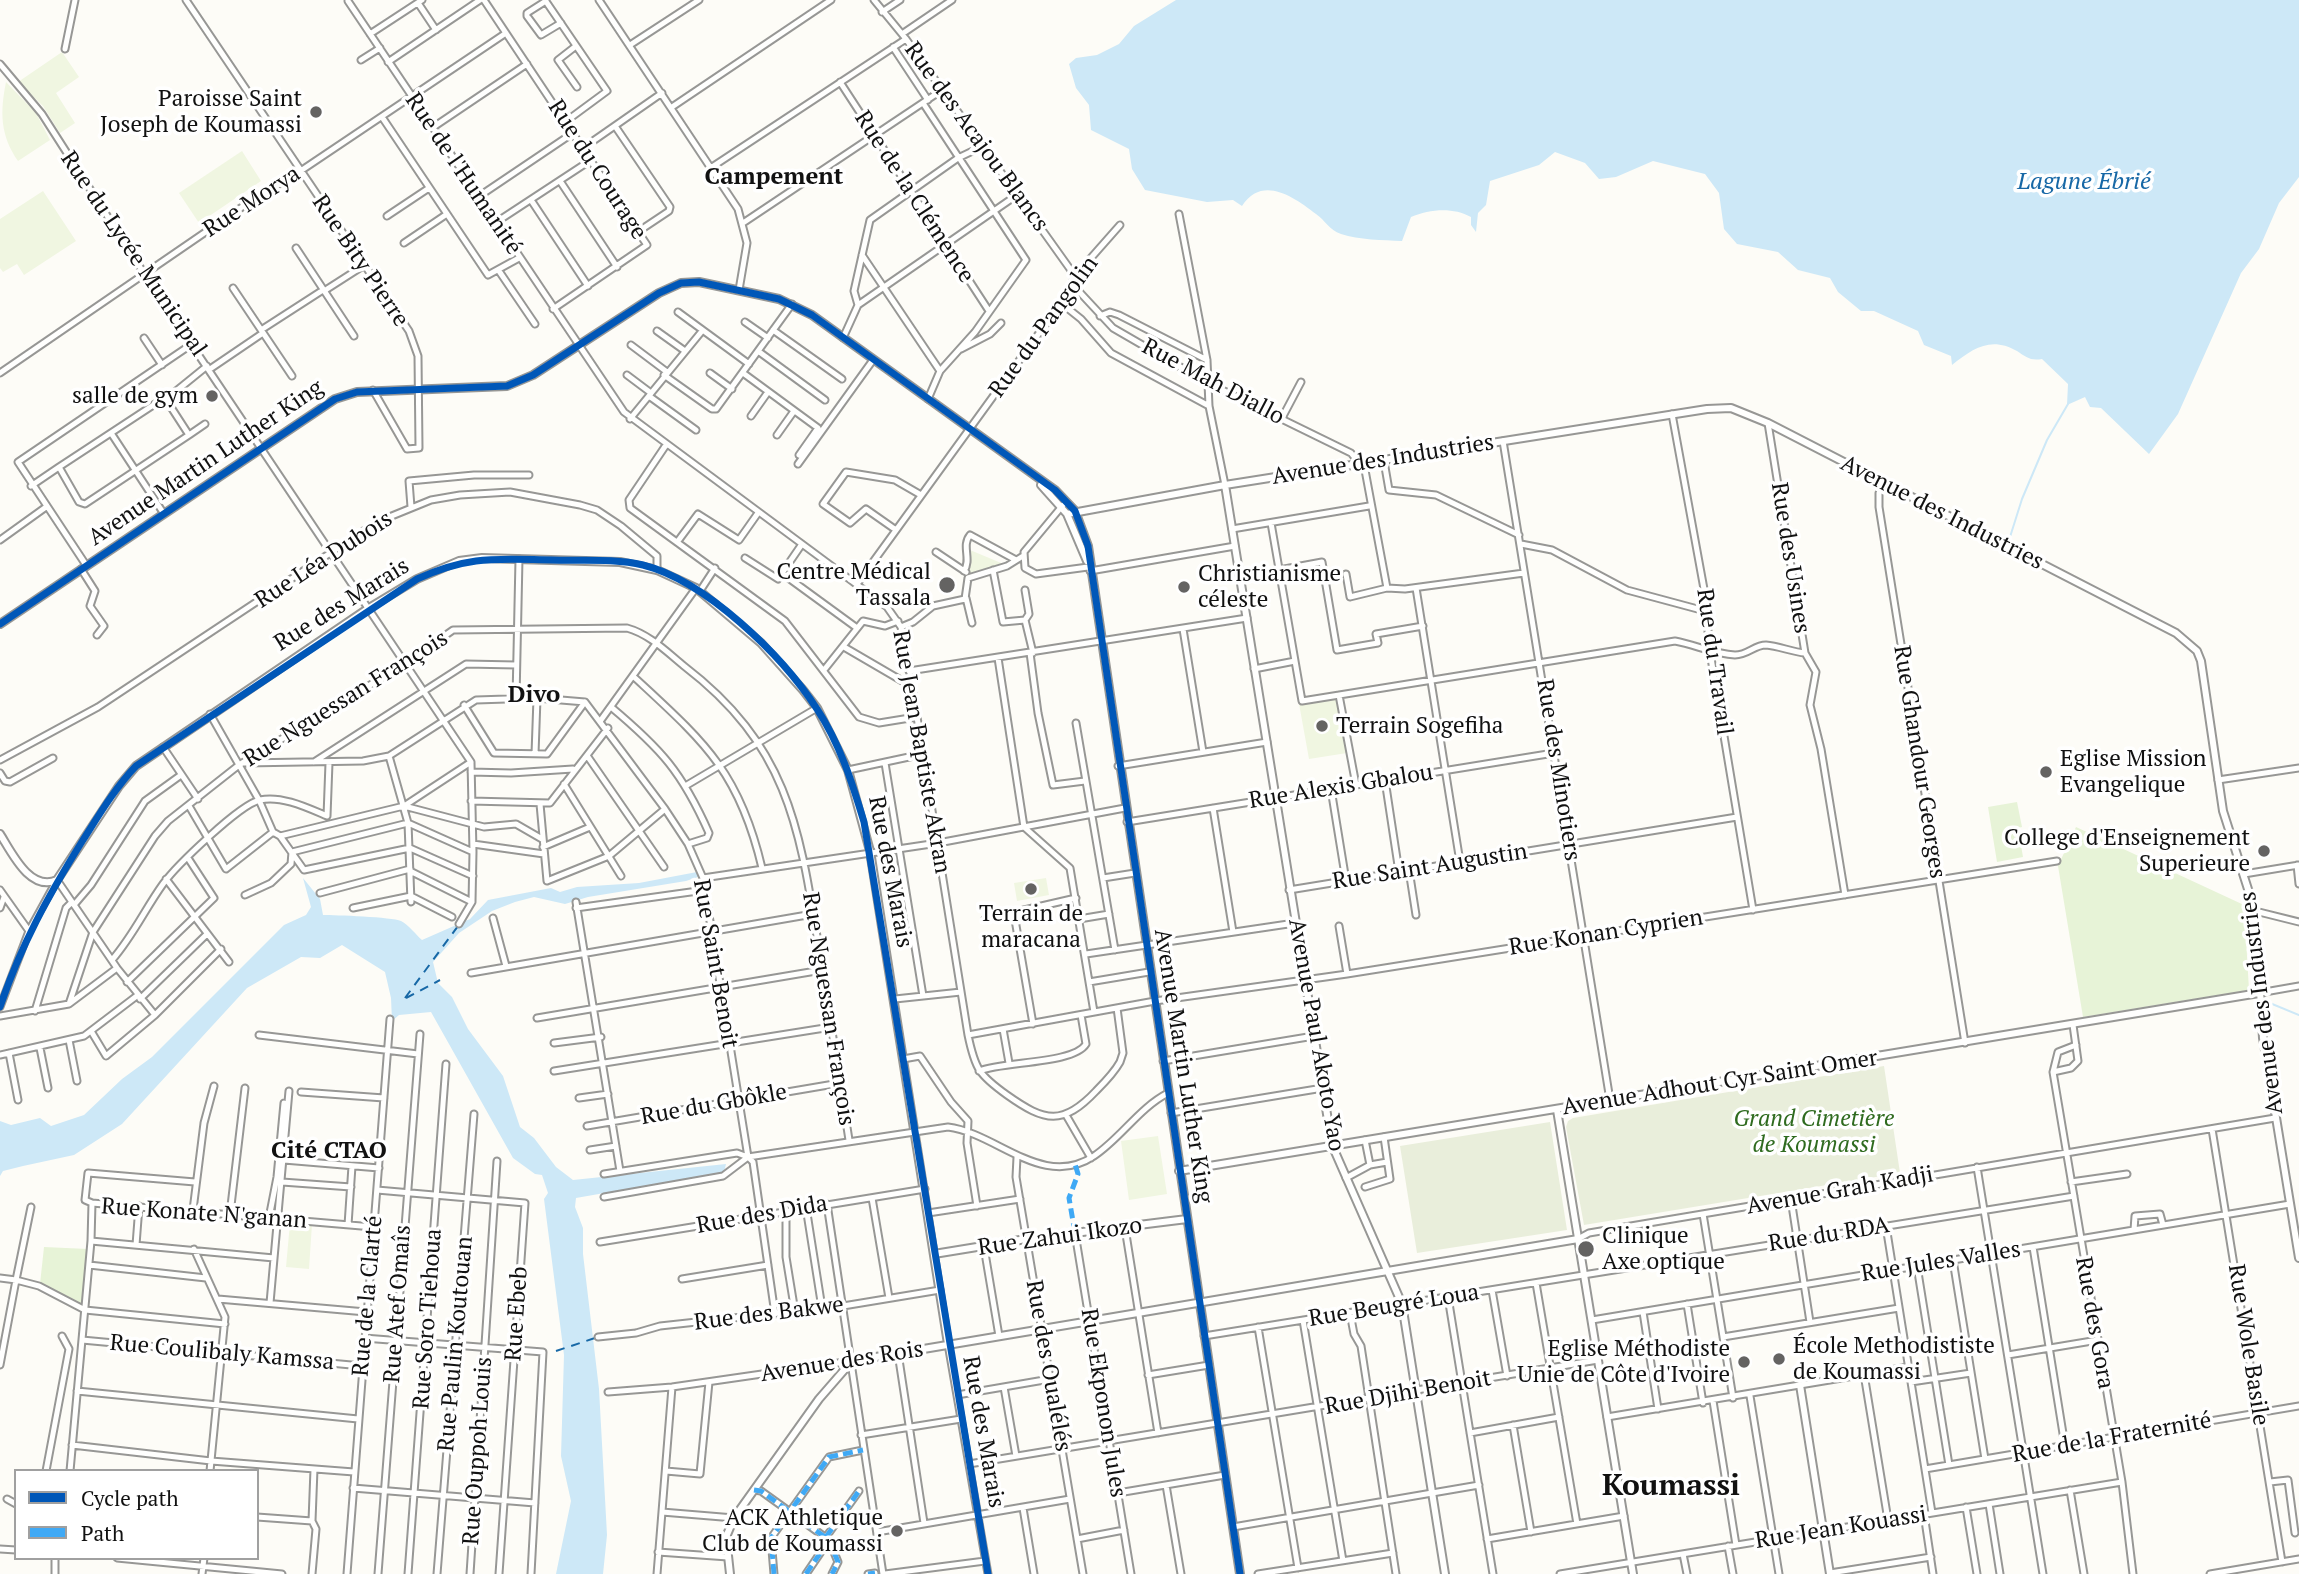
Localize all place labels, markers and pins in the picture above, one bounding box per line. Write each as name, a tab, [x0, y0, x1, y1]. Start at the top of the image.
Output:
place label: Paroisse Saint Joseph de Koumassi	[100, 85, 302, 139]
marker: Paroisse Saint Joseph de Koumassi	[308, 104, 324, 120]
place label: salle de gym	[72, 382, 198, 410]
marker: salle de gym	[204, 388, 220, 404]
place label: Centre Médical Tassala	[777, 558, 931, 612]
place label: Christianisme céleste	[1198, 560, 1341, 614]
marker: Centre Médical Tassala	[937, 575, 957, 595]
marker: Christianisme céleste	[1176, 579, 1192, 595]
place label: Terrain Sogefiha	[1336, 712, 1503, 740]
marker: Terrain Sogefiha	[1314, 718, 1330, 734]
place label: Eglise Mission Evangelique	[2060, 745, 2207, 799]
marker: Eglise Mission Evangelique	[2038, 764, 2054, 780]
place label: College d'Enseignement Superieure	[2004, 824, 2250, 878]
marker: College d'Enseignement Superieure	[2256, 843, 2272, 859]
marker: Terrain de maracana	[1023, 881, 1039, 897]
place label: Terrain de maracana	[979, 900, 1083, 954]
place label: Clinique Axe optique	[1602, 1222, 1725, 1276]
marker: Clinique Axe optique	[1576, 1239, 1596, 1259]
place label: École Methodististe de Koumassi	[1793, 1332, 1995, 1386]
place label: Eglise Méthodiste Unie de Côte d'Ivoire	[1517, 1335, 1730, 1389]
marker: École Methodististe de Koumassi	[1771, 1351, 1787, 1367]
marker: Eglise Méthodiste Unie de Côte d'Ivoire	[1736, 1354, 1752, 1370]
place label: ACK Athletique Club de Koumassi	[702, 1504, 883, 1558]
marker: ACK Athletique Club de Koumassi	[889, 1523, 905, 1539]

